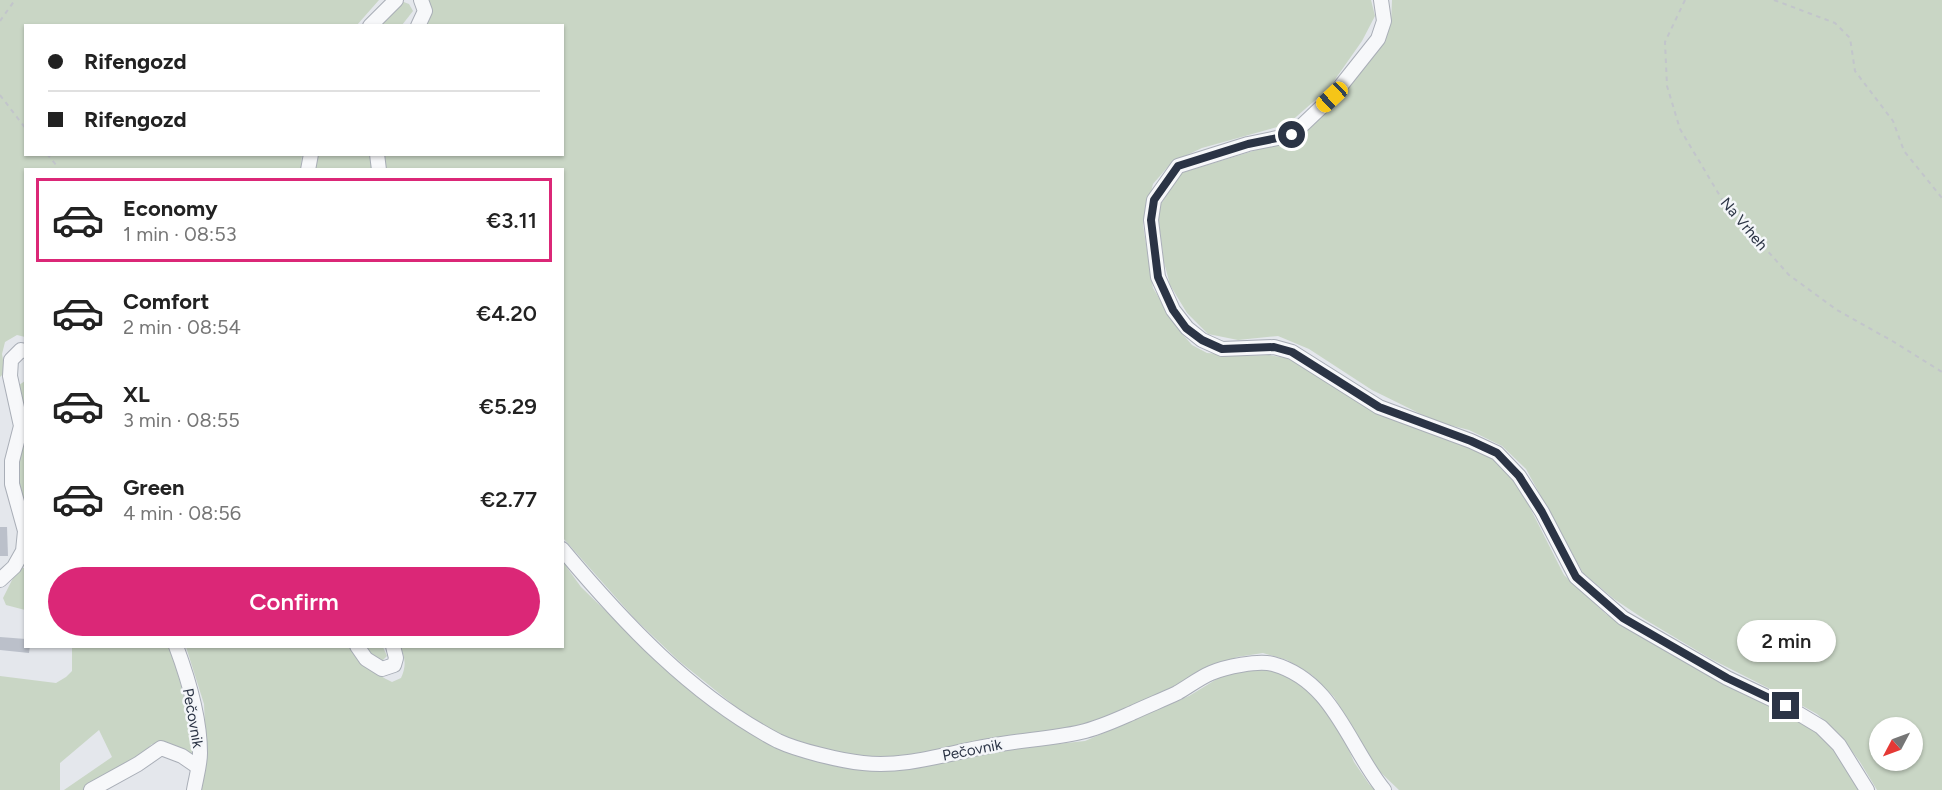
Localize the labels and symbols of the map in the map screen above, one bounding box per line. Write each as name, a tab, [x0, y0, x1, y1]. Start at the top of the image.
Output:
car	[1313, 78, 1351, 116]
route start	[1278, 121, 1305, 148]
street label: Na Vrheh	[1717, 194, 1771, 254]
callout: 2 min	[1736, 619, 1836, 661]
street label: Pečovnik	[179, 687, 207, 750]
route end	[1772, 692, 1799, 719]
north arrow	[1869, 717, 1923, 771]
street label: Pečovnik	[941, 735, 1004, 765]

